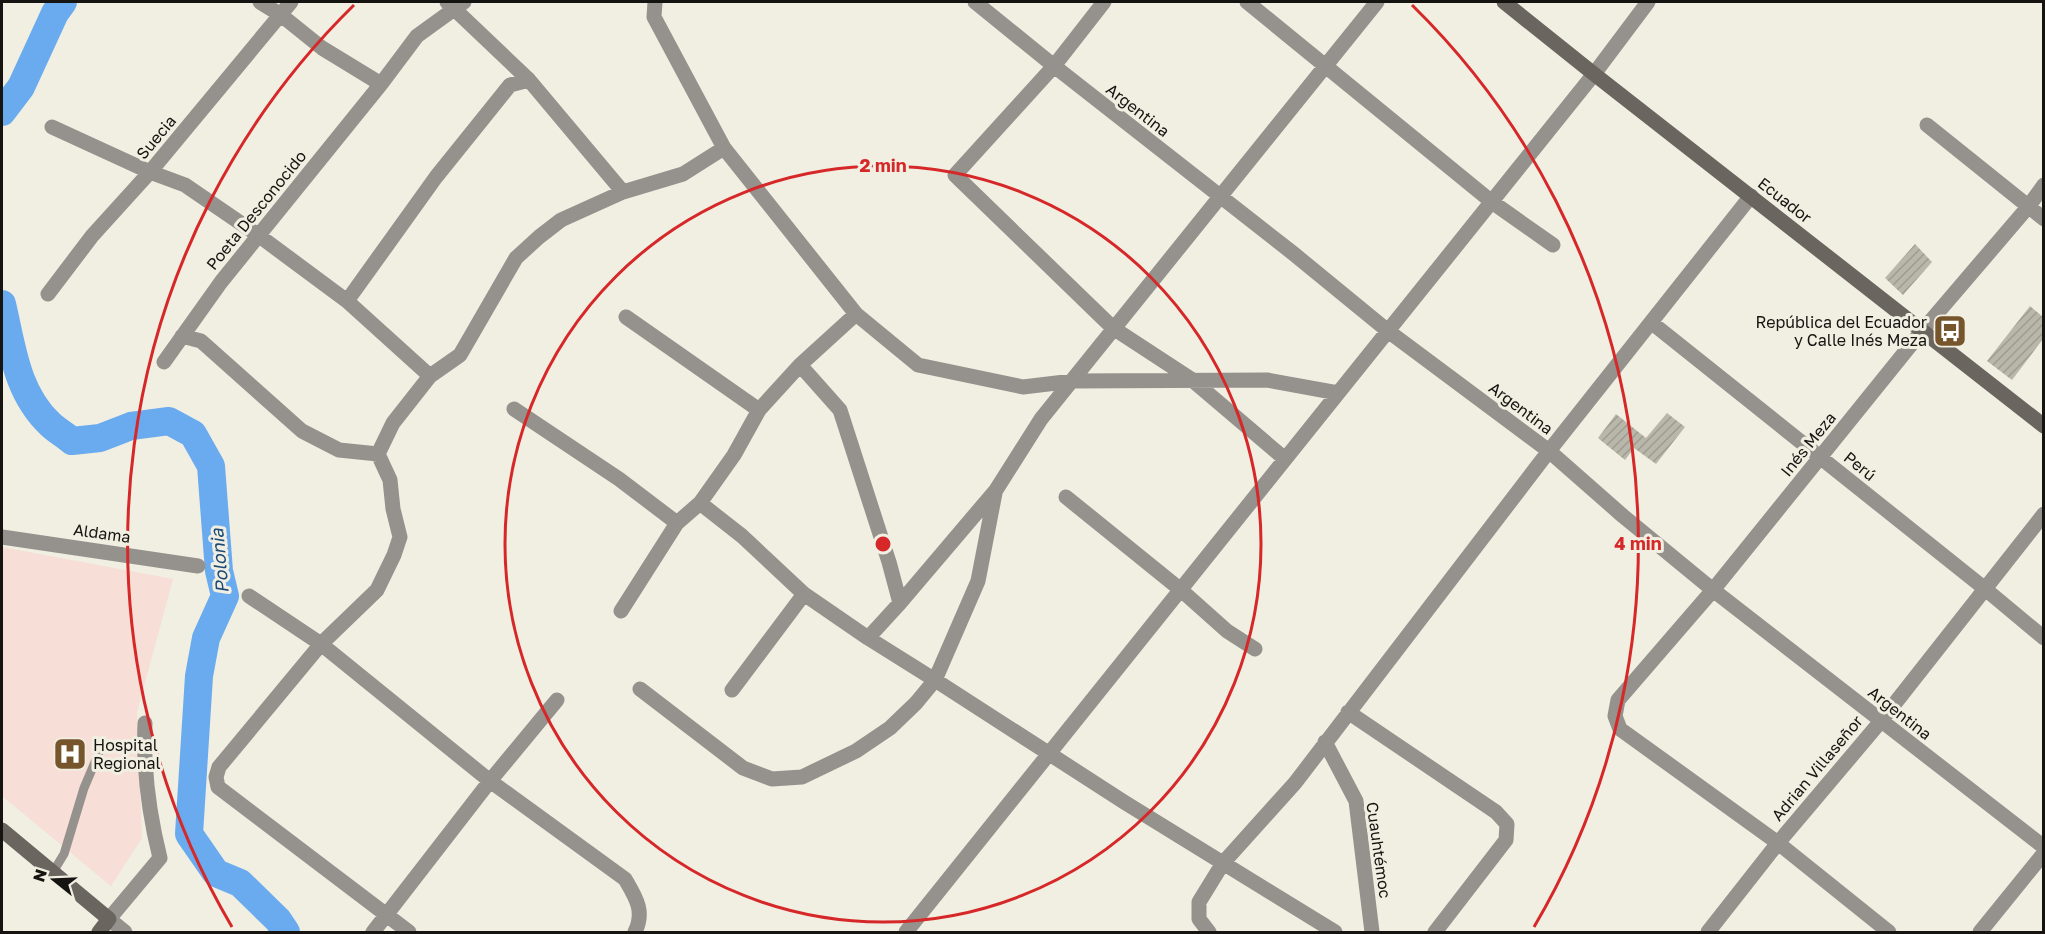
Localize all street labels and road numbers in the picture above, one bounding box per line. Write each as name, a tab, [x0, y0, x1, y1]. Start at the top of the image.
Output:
street label: Argentina	[1102, 79, 1174, 141]
street label: Suecia	[132, 111, 180, 163]
street label: Poeta Desconocido	[202, 146, 310, 274]
street label: Ecuador	[1754, 173, 1816, 227]
street label: Argentina	[1485, 377, 1557, 439]
street label: Inés Meza	[1776, 408, 1840, 480]
street label: Perú	[1840, 447, 1880, 485]
street label: Aldama	[72, 519, 132, 547]
street label: Argentina	[1864, 682, 1936, 744]
street label: Adrian Villaseñor	[1767, 711, 1867, 825]
street label: Cuauhtémoc	[1362, 801, 1396, 900]

